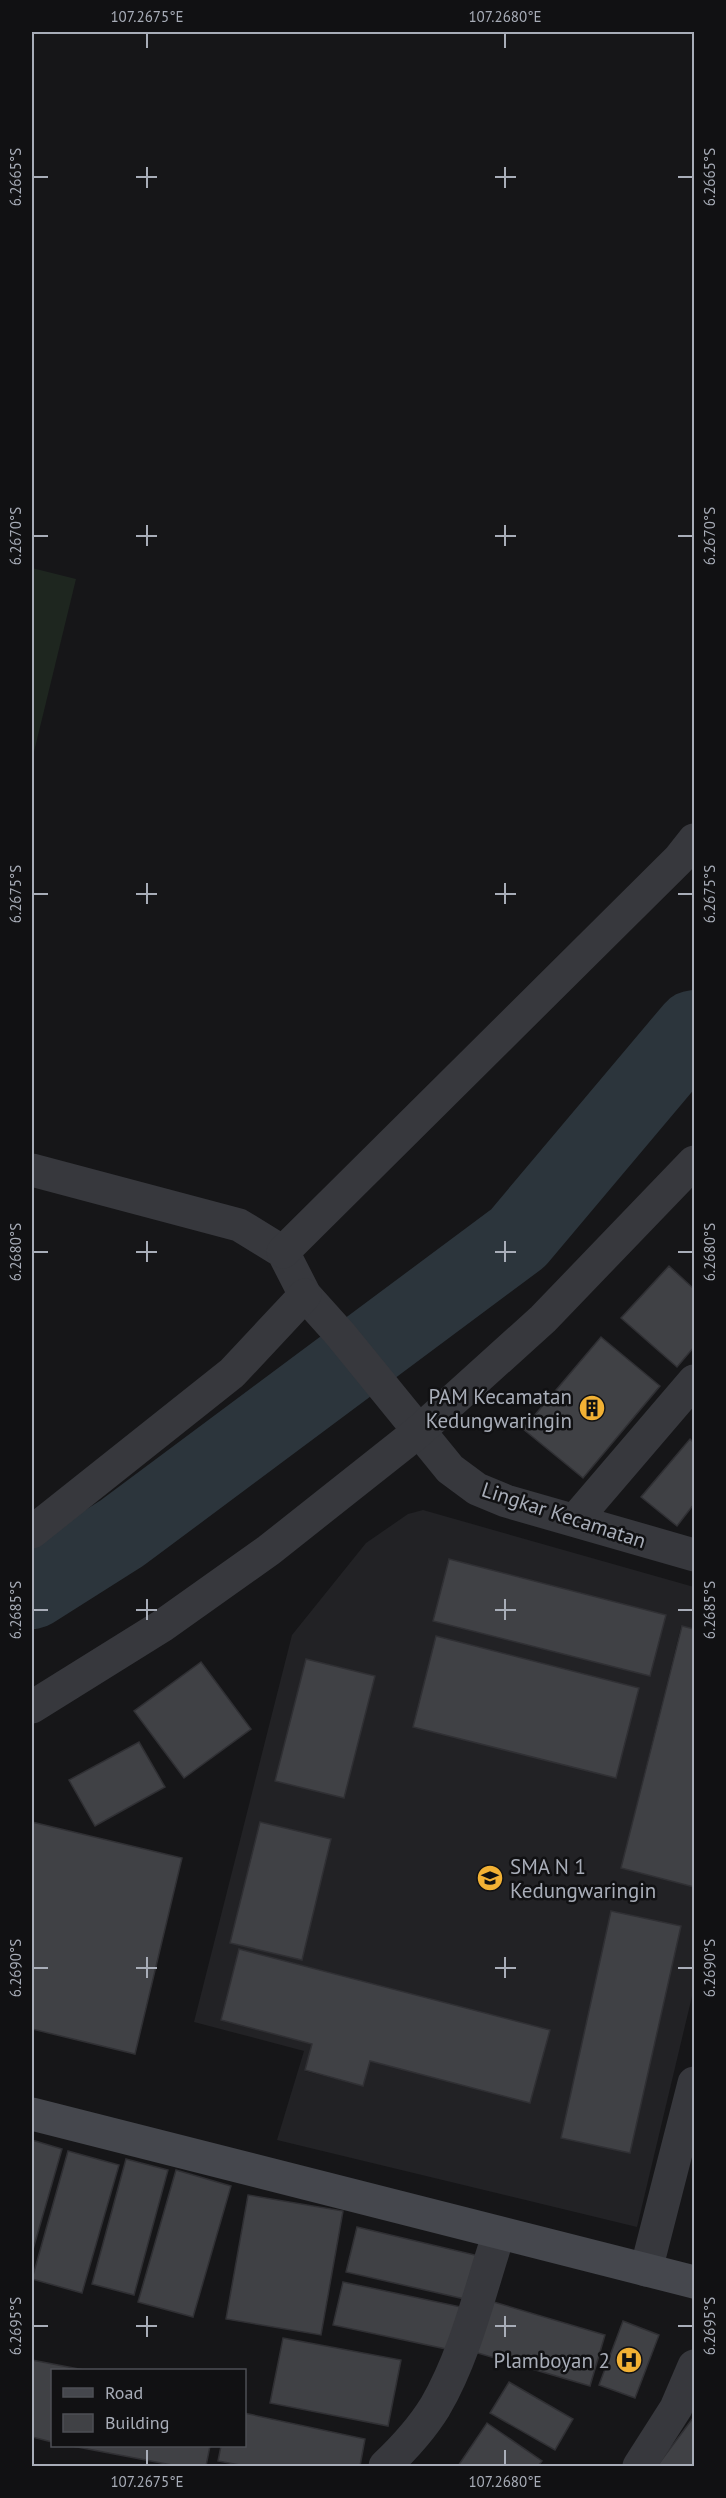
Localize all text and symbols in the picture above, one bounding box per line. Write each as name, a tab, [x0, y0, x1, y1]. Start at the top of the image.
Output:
text: 107.2675°E	[110, 7, 184, 26]
text: 107.2680°E	[468, 7, 542, 26]
text: 6.2665°S	[6, 148, 25, 206]
text: 6.2665°S	[700, 148, 719, 206]
text: 6.2670°S	[6, 507, 25, 565]
text: 6.2670°S	[700, 507, 719, 565]
text: 6.2675°S	[6, 865, 25, 923]
text: 6.2675°S	[700, 865, 719, 923]
text: 6.2680°S	[6, 1223, 25, 1281]
text: 6.2680°S	[700, 1223, 719, 1281]
place label: PAM Kecamatan Kedungwaringin	[426, 1383, 572, 1434]
building icon: PAM Kecamatan Kedungwaringin	[577, 1393, 607, 1423]
street label: Lingkar Kecamatan	[478, 1476, 650, 1554]
text: 6.2685°S	[6, 1581, 25, 1639]
text: 6.2685°S	[700, 1581, 719, 1639]
place label: SMA N 1 Kedungwaringin	[510, 1853, 656, 1904]
school or university icon: SMA N 1 Kedungwaringin	[475, 1863, 505, 1893]
text: 6.2690°S	[6, 1939, 25, 1997]
text: 6.2690°S	[700, 1939, 719, 1997]
text: 6.2695°S	[6, 2297, 25, 2355]
text: 6.2695°S	[700, 2297, 719, 2355]
hospital icon: Plamboyan 2	[614, 2345, 644, 2375]
place label: Plamboyan 2	[494, 2347, 610, 2374]
legend	[51, 2369, 246, 2447]
text: Road	[105, 2381, 143, 2404]
text: Building	[105, 2411, 169, 2434]
text: 107.2675°E	[110, 2472, 184, 2491]
text: 107.2680°E	[468, 2472, 542, 2491]

